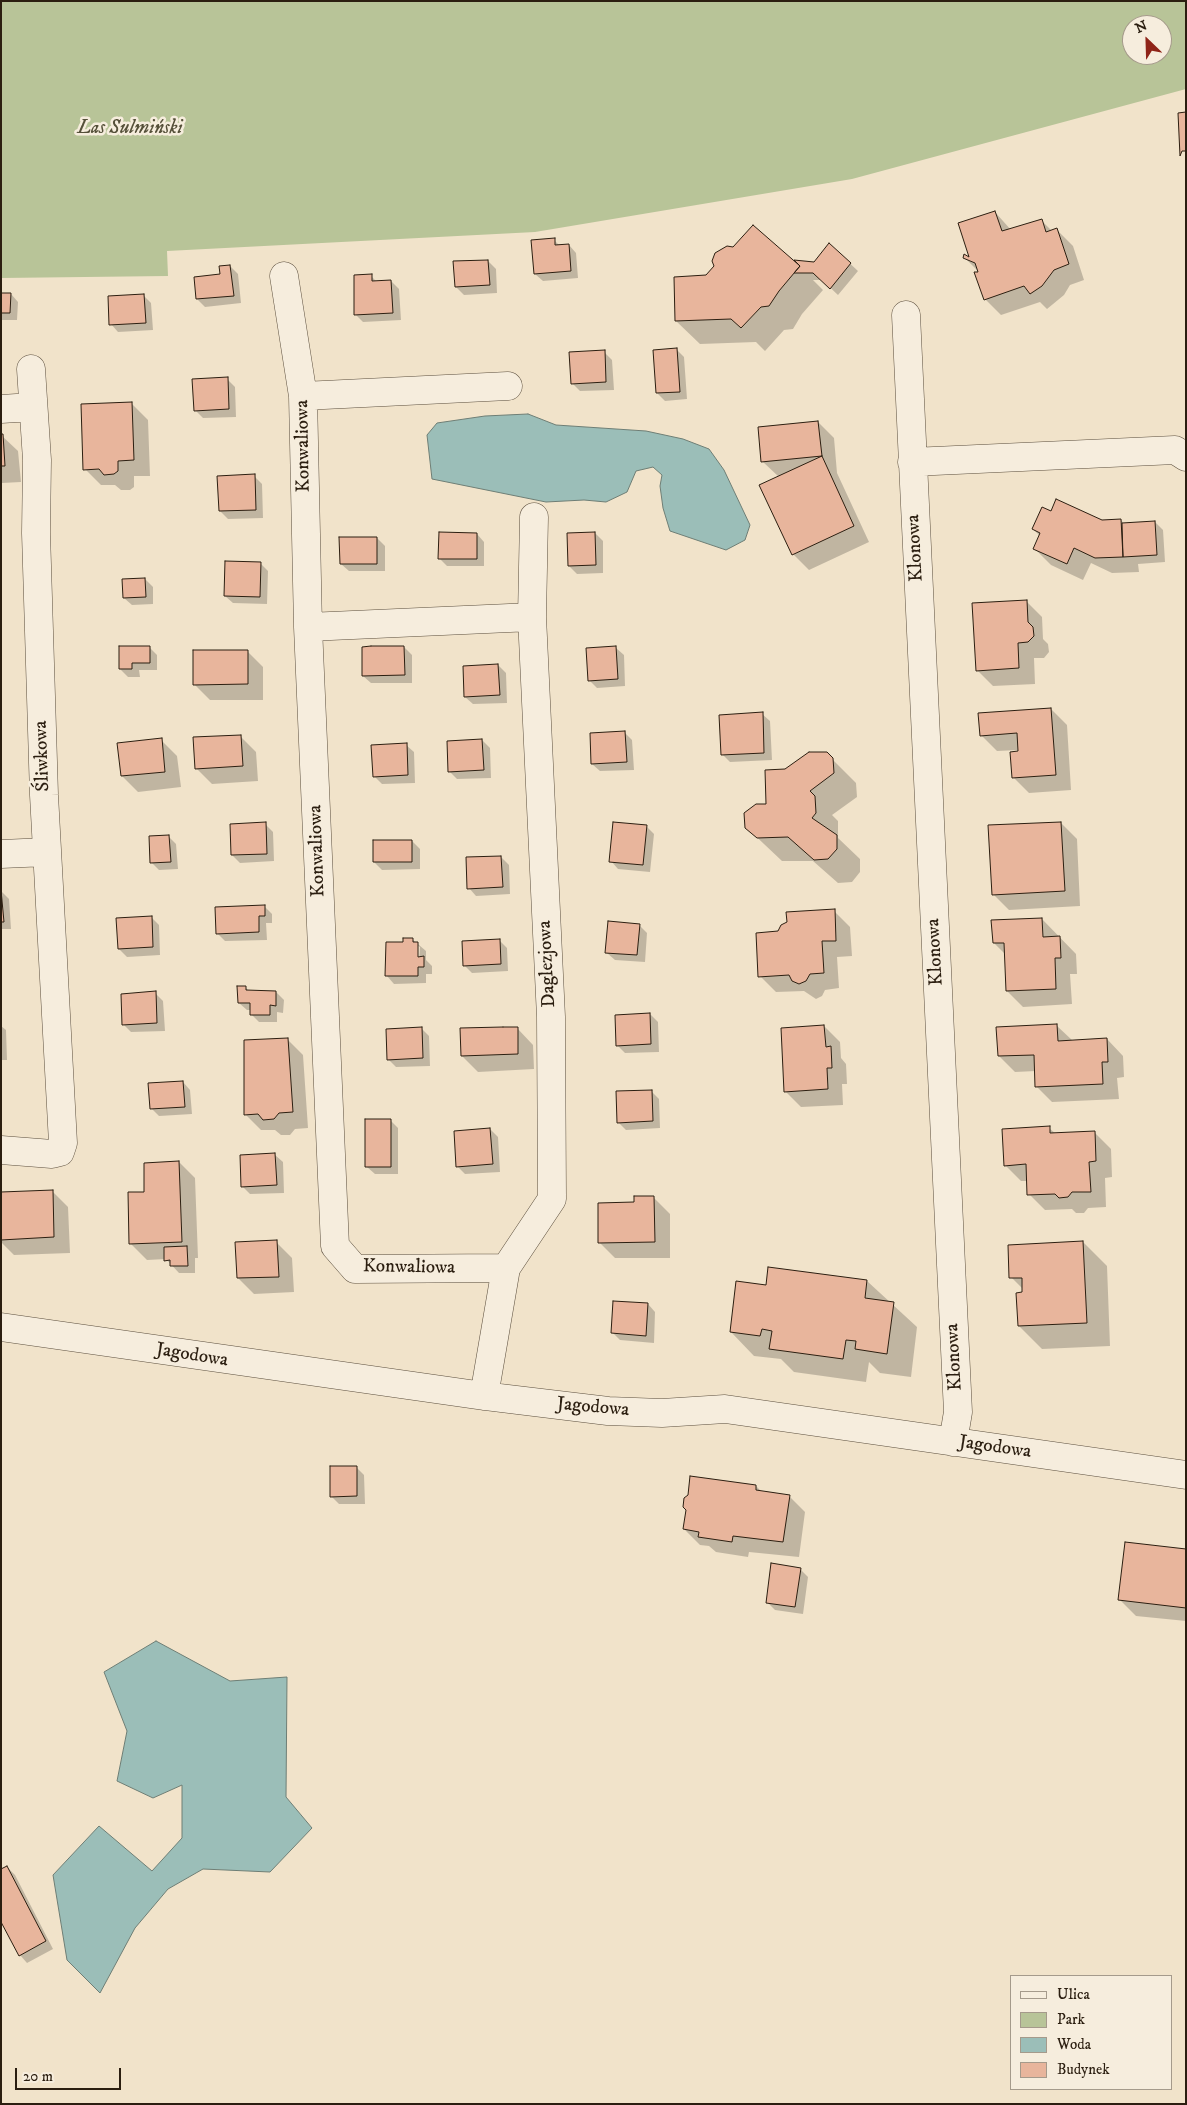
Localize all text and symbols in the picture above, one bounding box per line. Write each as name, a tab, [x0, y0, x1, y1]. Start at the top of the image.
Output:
north arrow	[1122, 15, 1172, 65]
text: N	[1132, 17, 1150, 38]
park label: Las Sulmiński	[77, 118, 183, 140]
street label: Konwaliowa	[292, 400, 316, 492]
street label: Klonowa	[903, 514, 929, 582]
street label: Śliwkowa	[30, 720, 56, 792]
street label: Konwaliowa	[305, 804, 331, 898]
street label: Klonowa	[923, 918, 949, 986]
street label: Daglezjowa	[534, 920, 562, 1008]
street label: Konwaliowa	[363, 1256, 455, 1280]
street label: Klonowa	[942, 1323, 968, 1391]
street label: Jagodowa	[154, 1339, 230, 1373]
street label: Jagodowa	[556, 1393, 630, 1423]
street label: Jagodowa	[957, 1432, 1033, 1464]
legend	[1010, 1975, 1172, 2090]
text: Ulica	[1057, 1985, 1090, 2004]
text: Park	[1057, 2010, 1085, 2029]
text: Woda	[1057, 2035, 1091, 2054]
scale bar	[18, 2058, 124, 2090]
text: Budynek	[1057, 2060, 1110, 2079]
text: 20 m	[23, 2067, 53, 2086]

